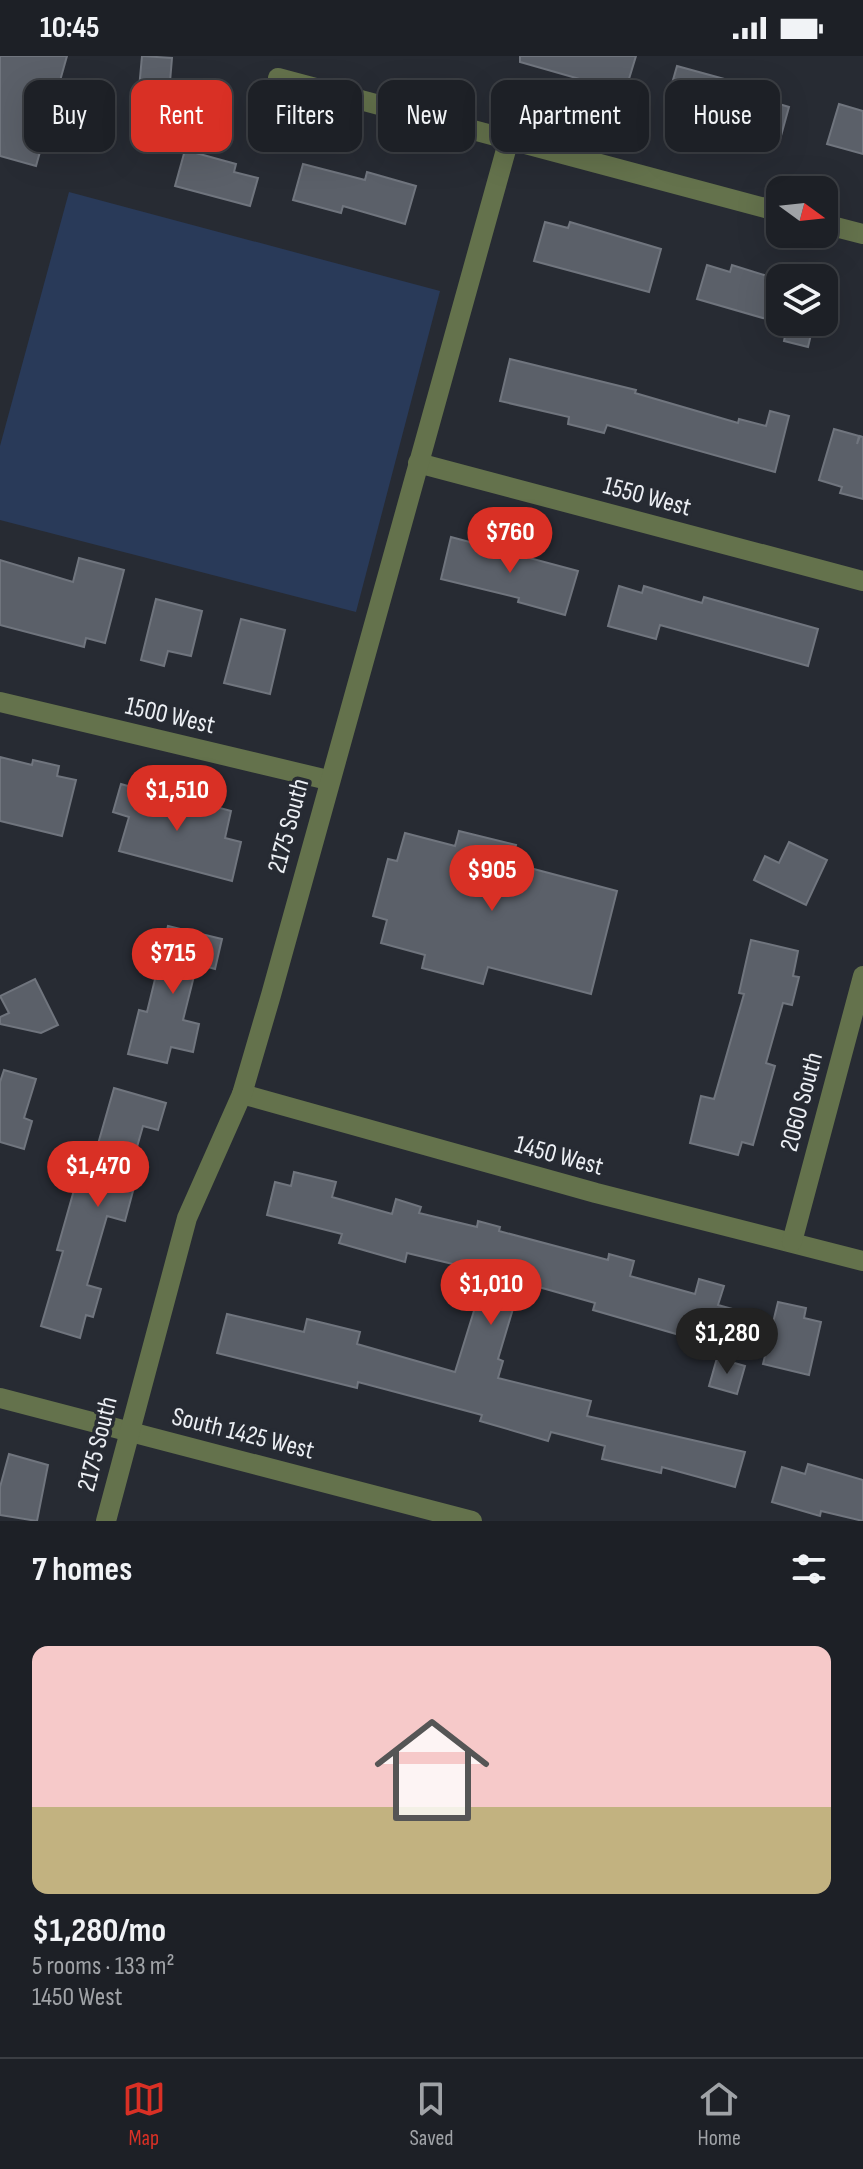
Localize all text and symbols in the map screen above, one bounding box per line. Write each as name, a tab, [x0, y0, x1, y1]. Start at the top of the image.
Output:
text: 10:45	[40, 10, 100, 46]
chip: Buy	[24, 80, 115, 152]
chip: Rent	[131, 80, 232, 152]
chip: Filters	[248, 80, 362, 152]
chip: New	[378, 80, 475, 152]
chip: Apartment	[491, 80, 649, 152]
chip: House	[665, 80, 780, 152]
north arrow	[766, 176, 838, 248]
map controls	[766, 176, 838, 336]
button: layers	[766, 264, 838, 336]
street label: 1550 West	[600, 470, 694, 524]
pin: $760	[463, 507, 557, 575]
text: $760	[485, 517, 535, 548]
street label: 1500 West	[122, 691, 218, 741]
pin: $1,510	[112, 765, 242, 833]
text: $1,510	[145, 775, 209, 806]
street label: 2175 South	[262, 775, 316, 877]
pin: $905	[445, 845, 539, 913]
text: $905	[467, 855, 517, 886]
pin: $715	[126, 928, 220, 996]
text: $715	[150, 938, 196, 969]
street label: 2060 South	[774, 1049, 830, 1155]
street label: 1450 West	[511, 1129, 607, 1183]
pin: $1,470	[33, 1141, 163, 1209]
text: $1,470	[65, 1151, 131, 1182]
pin: $1,010	[426, 1259, 556, 1327]
text: $1,010	[459, 1269, 523, 1300]
pin: $1,280	[662, 1308, 792, 1376]
text: $1,280	[694, 1318, 760, 1349]
street label: 2175 South	[71, 1393, 125, 1495]
street label: South 1425 West	[169, 1401, 317, 1467]
icon: filters	[787, 1547, 831, 1591]
text: 7 homes	[32, 1549, 132, 1590]
icon: home	[360, 1698, 504, 1842]
text: $1,280/mo	[32, 1910, 166, 1951]
text: 5 rooms · 133 m²	[32, 1951, 174, 1982]
text: 1450 West	[32, 1982, 122, 2013]
tab: Map	[122, 2077, 166, 2152]
tab: Saved	[409, 2077, 454, 2152]
tab: Home	[697, 2077, 741, 2152]

